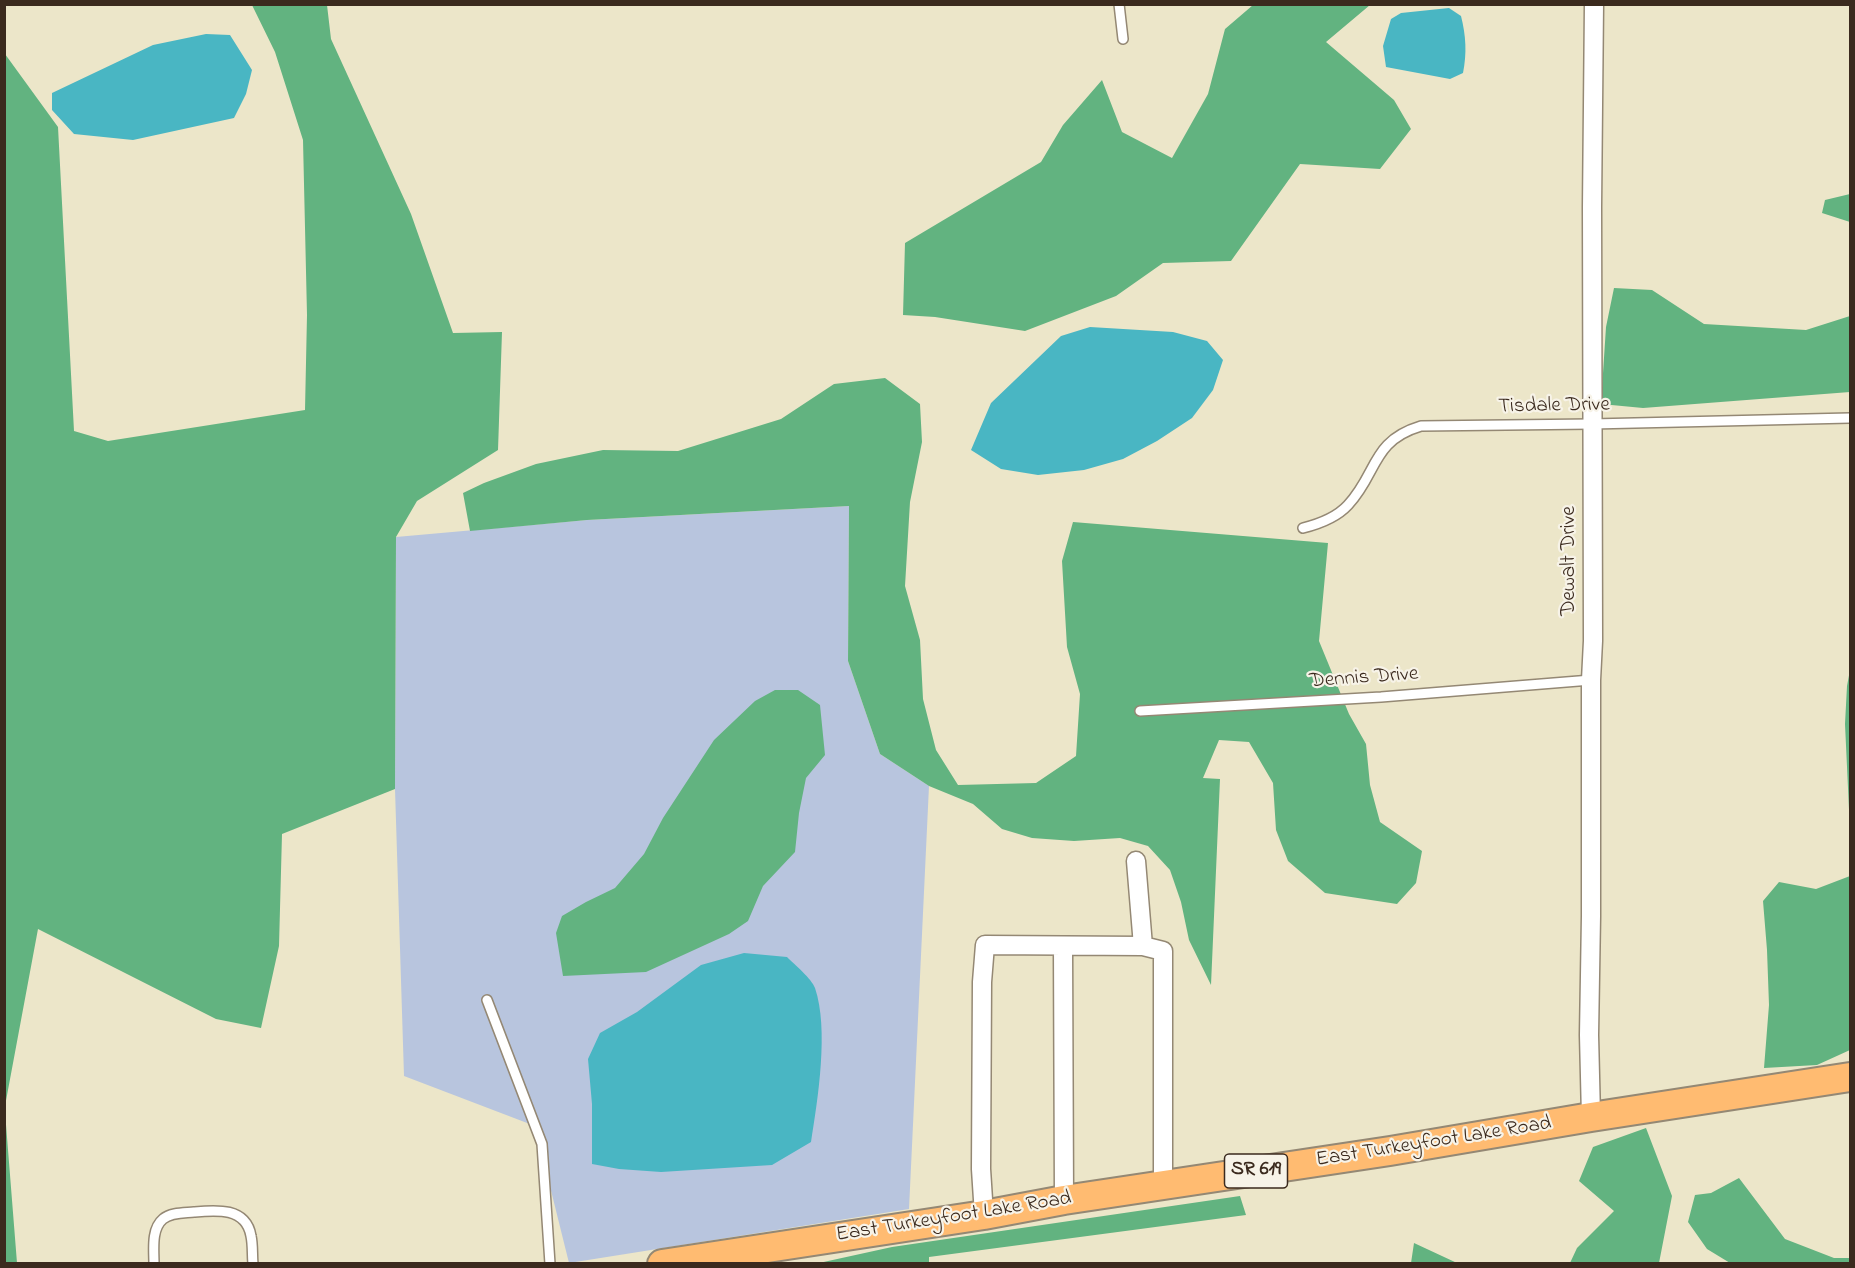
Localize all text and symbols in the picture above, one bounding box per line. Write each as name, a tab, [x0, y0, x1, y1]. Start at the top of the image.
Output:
street label: Tisdale Drive	[1498, 393, 1610, 421]
street label: Dewalt Drive	[1558, 506, 1584, 616]
street label: Dennis Drive	[1309, 663, 1419, 695]
street label: East Turkeyfoot Lake Road	[1315, 1112, 1553, 1174]
road number: SR 619	[1224, 1154, 1288, 1188]
street label: East Turkeyfoot Lake Road	[835, 1187, 1073, 1249]

